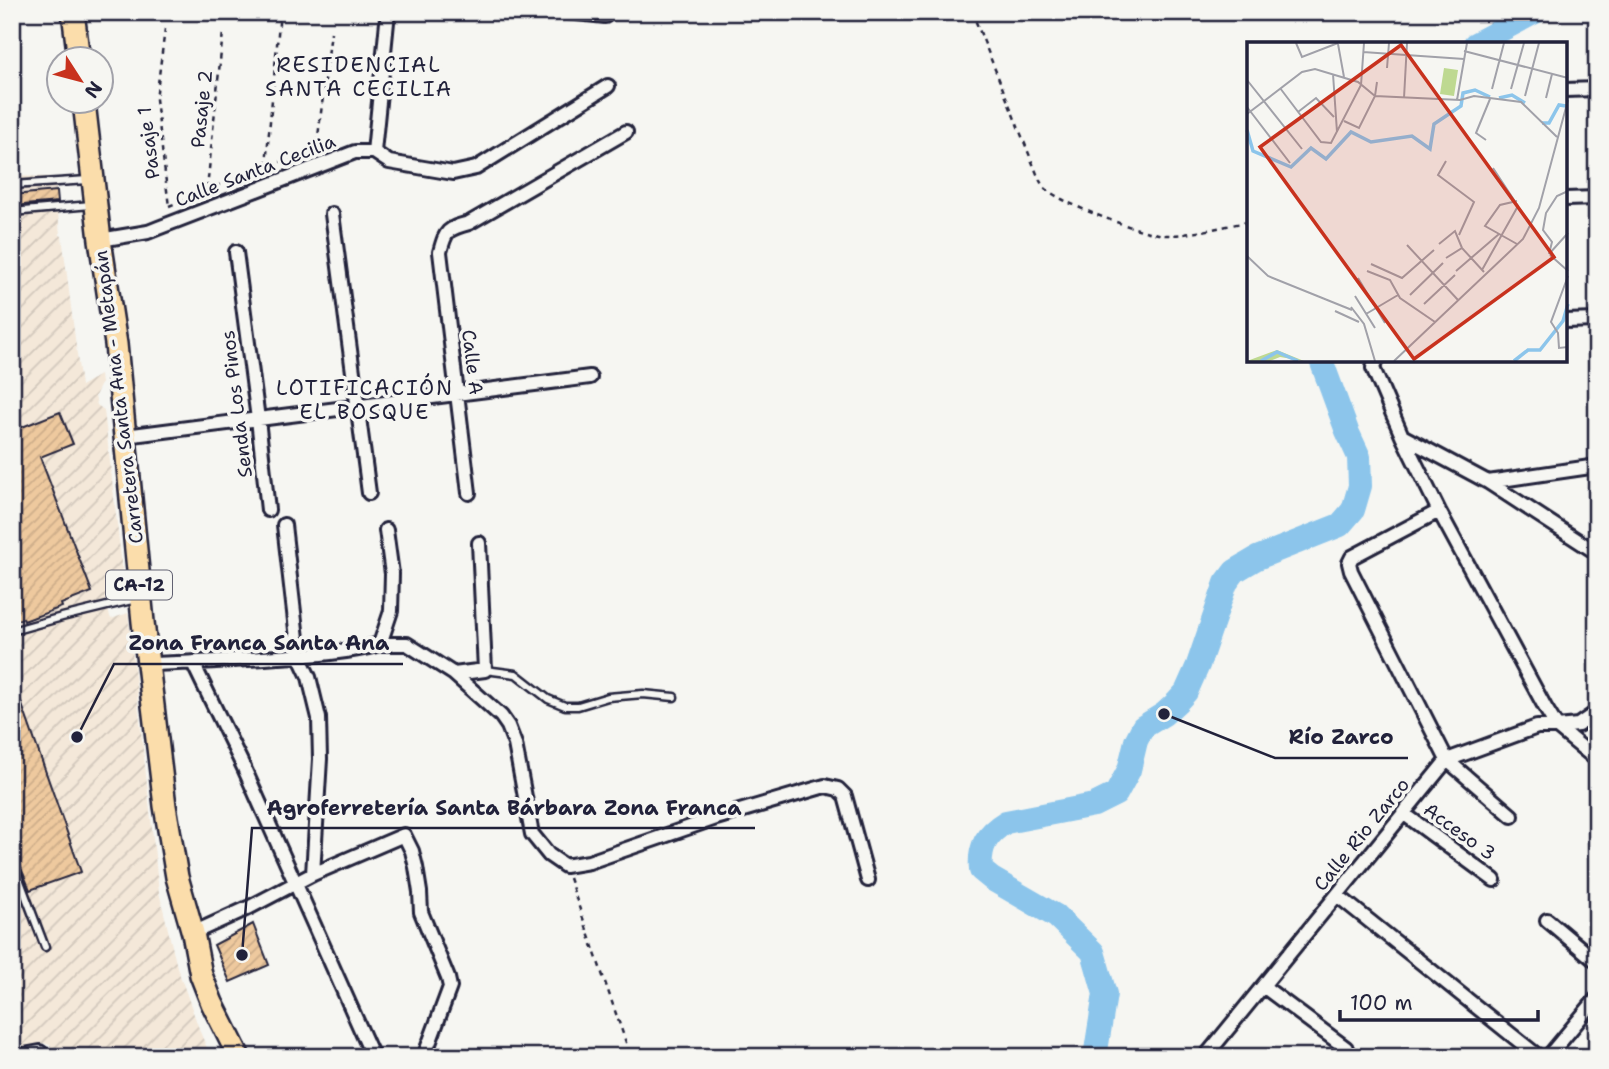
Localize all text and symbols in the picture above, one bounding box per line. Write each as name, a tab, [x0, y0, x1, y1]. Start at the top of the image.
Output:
inset map	[1247, 42, 1567, 362]
north arrow	[46, 46, 116, 116]
district label: RESIDENCIAL SANTA CECILIA	[265, 51, 453, 103]
street label: Pasaje 2	[185, 69, 218, 149]
text: N	[79, 76, 108, 103]
street label: Pasaje 1	[132, 105, 165, 181]
street label: Calle Santa Cecilia	[171, 128, 339, 213]
street label: Carretera Santa Ana - Metapán	[88, 249, 149, 545]
street label: Calle A	[456, 328, 489, 396]
street label: Senda Los Pinos	[215, 329, 258, 479]
district label: LOTIFICACIÓN EL BOSQUE	[276, 373, 454, 426]
road number: CA-12	[106, 570, 172, 600]
callout: Zona Franca Santa Ana	[114, 622, 403, 664]
text: Zona Franca Santa Ana	[129, 629, 390, 657]
callout: Río Zarco	[1275, 716, 1408, 758]
text: Río Zarco	[1288, 723, 1394, 751]
street label: Calle Rio Zarco	[1308, 772, 1415, 896]
callout: Agroferretería Santa Bárbara Zona Franca	[252, 786, 755, 828]
text: Agroferretería Santa Bárbara Zona Franca	[266, 794, 742, 822]
street label: Acceso 3	[1419, 797, 1501, 866]
scale bar	[1340, 978, 1537, 1022]
text: 100 m	[1350, 989, 1413, 1017]

